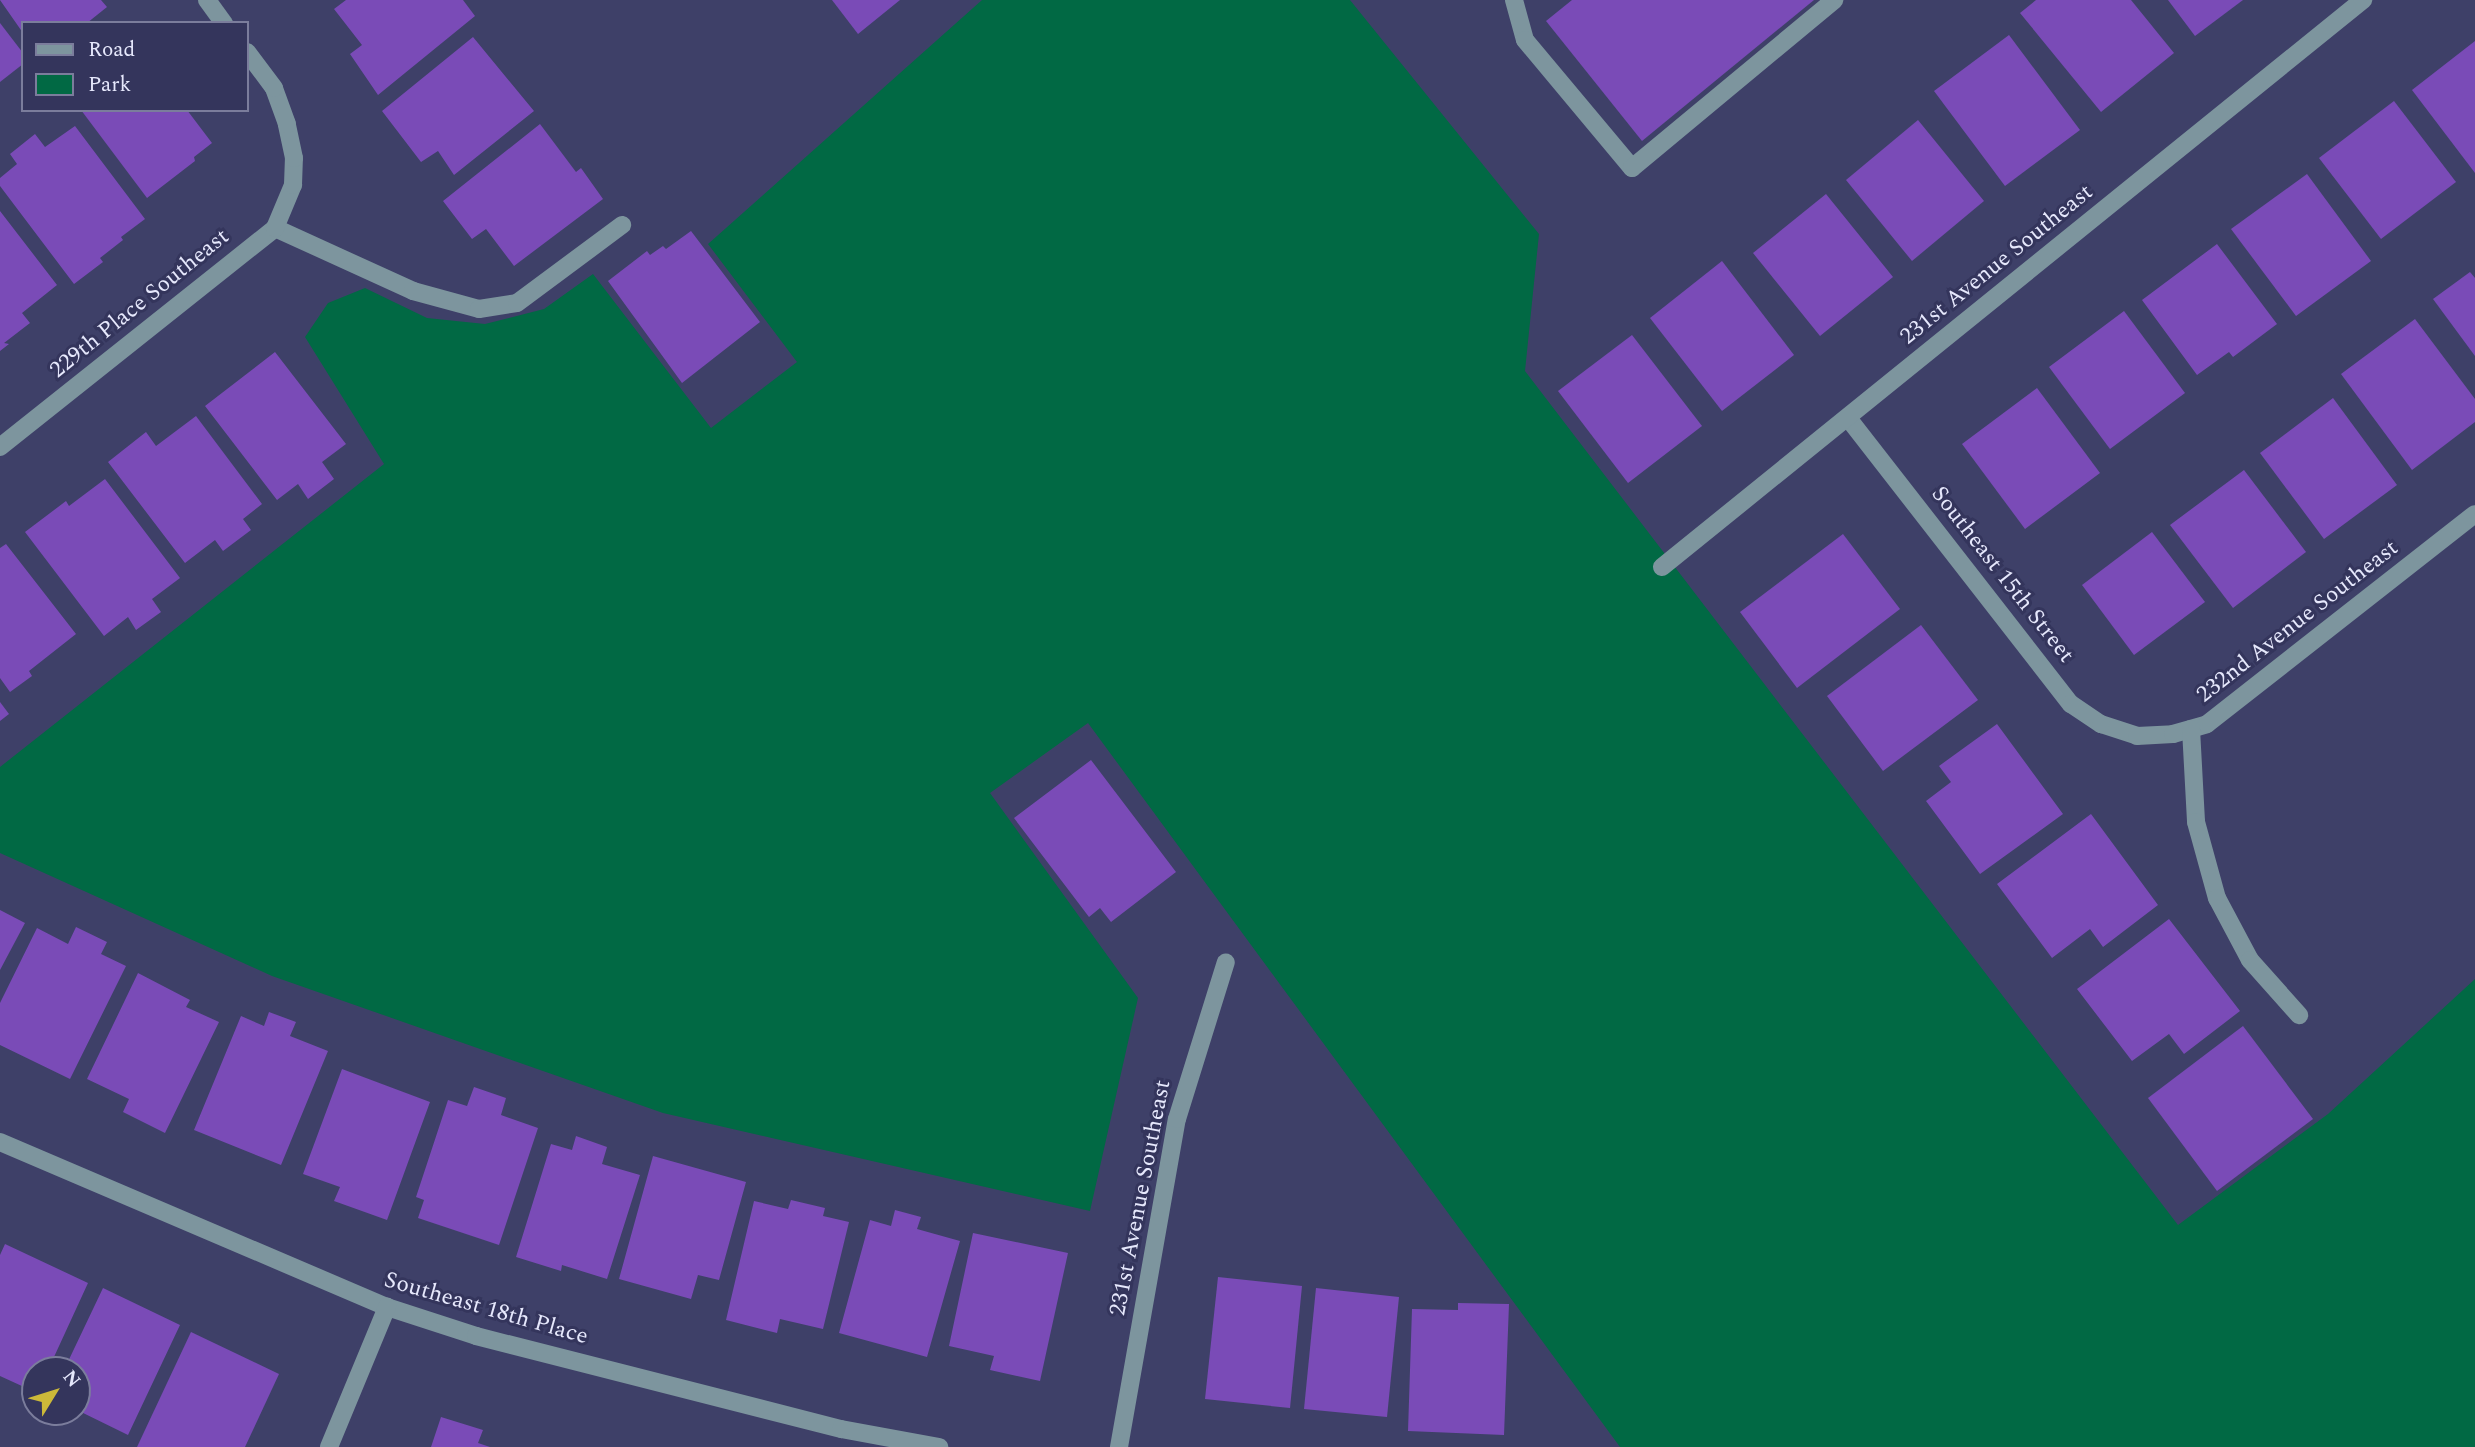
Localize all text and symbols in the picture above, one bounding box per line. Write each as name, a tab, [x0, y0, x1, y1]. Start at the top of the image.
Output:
legend	[21, 21, 248, 112]
text: Road	[88, 34, 135, 66]
text: Park	[88, 69, 131, 101]
street label: 231st Avenue Southeast	[1895, 179, 2099, 351]
street label: 229th Place Southeast	[45, 223, 235, 385]
street label: Southeast 15th Street	[1925, 481, 2079, 669]
street label: 232nd Avenue Southeast	[2192, 535, 2404, 709]
street label: 231st Avenue Southeast	[1105, 1078, 1177, 1318]
street label: Southeast 18th Place	[381, 1267, 591, 1351]
north arrow	[21, 1356, 91, 1426]
text: N	[55, 1364, 88, 1394]

